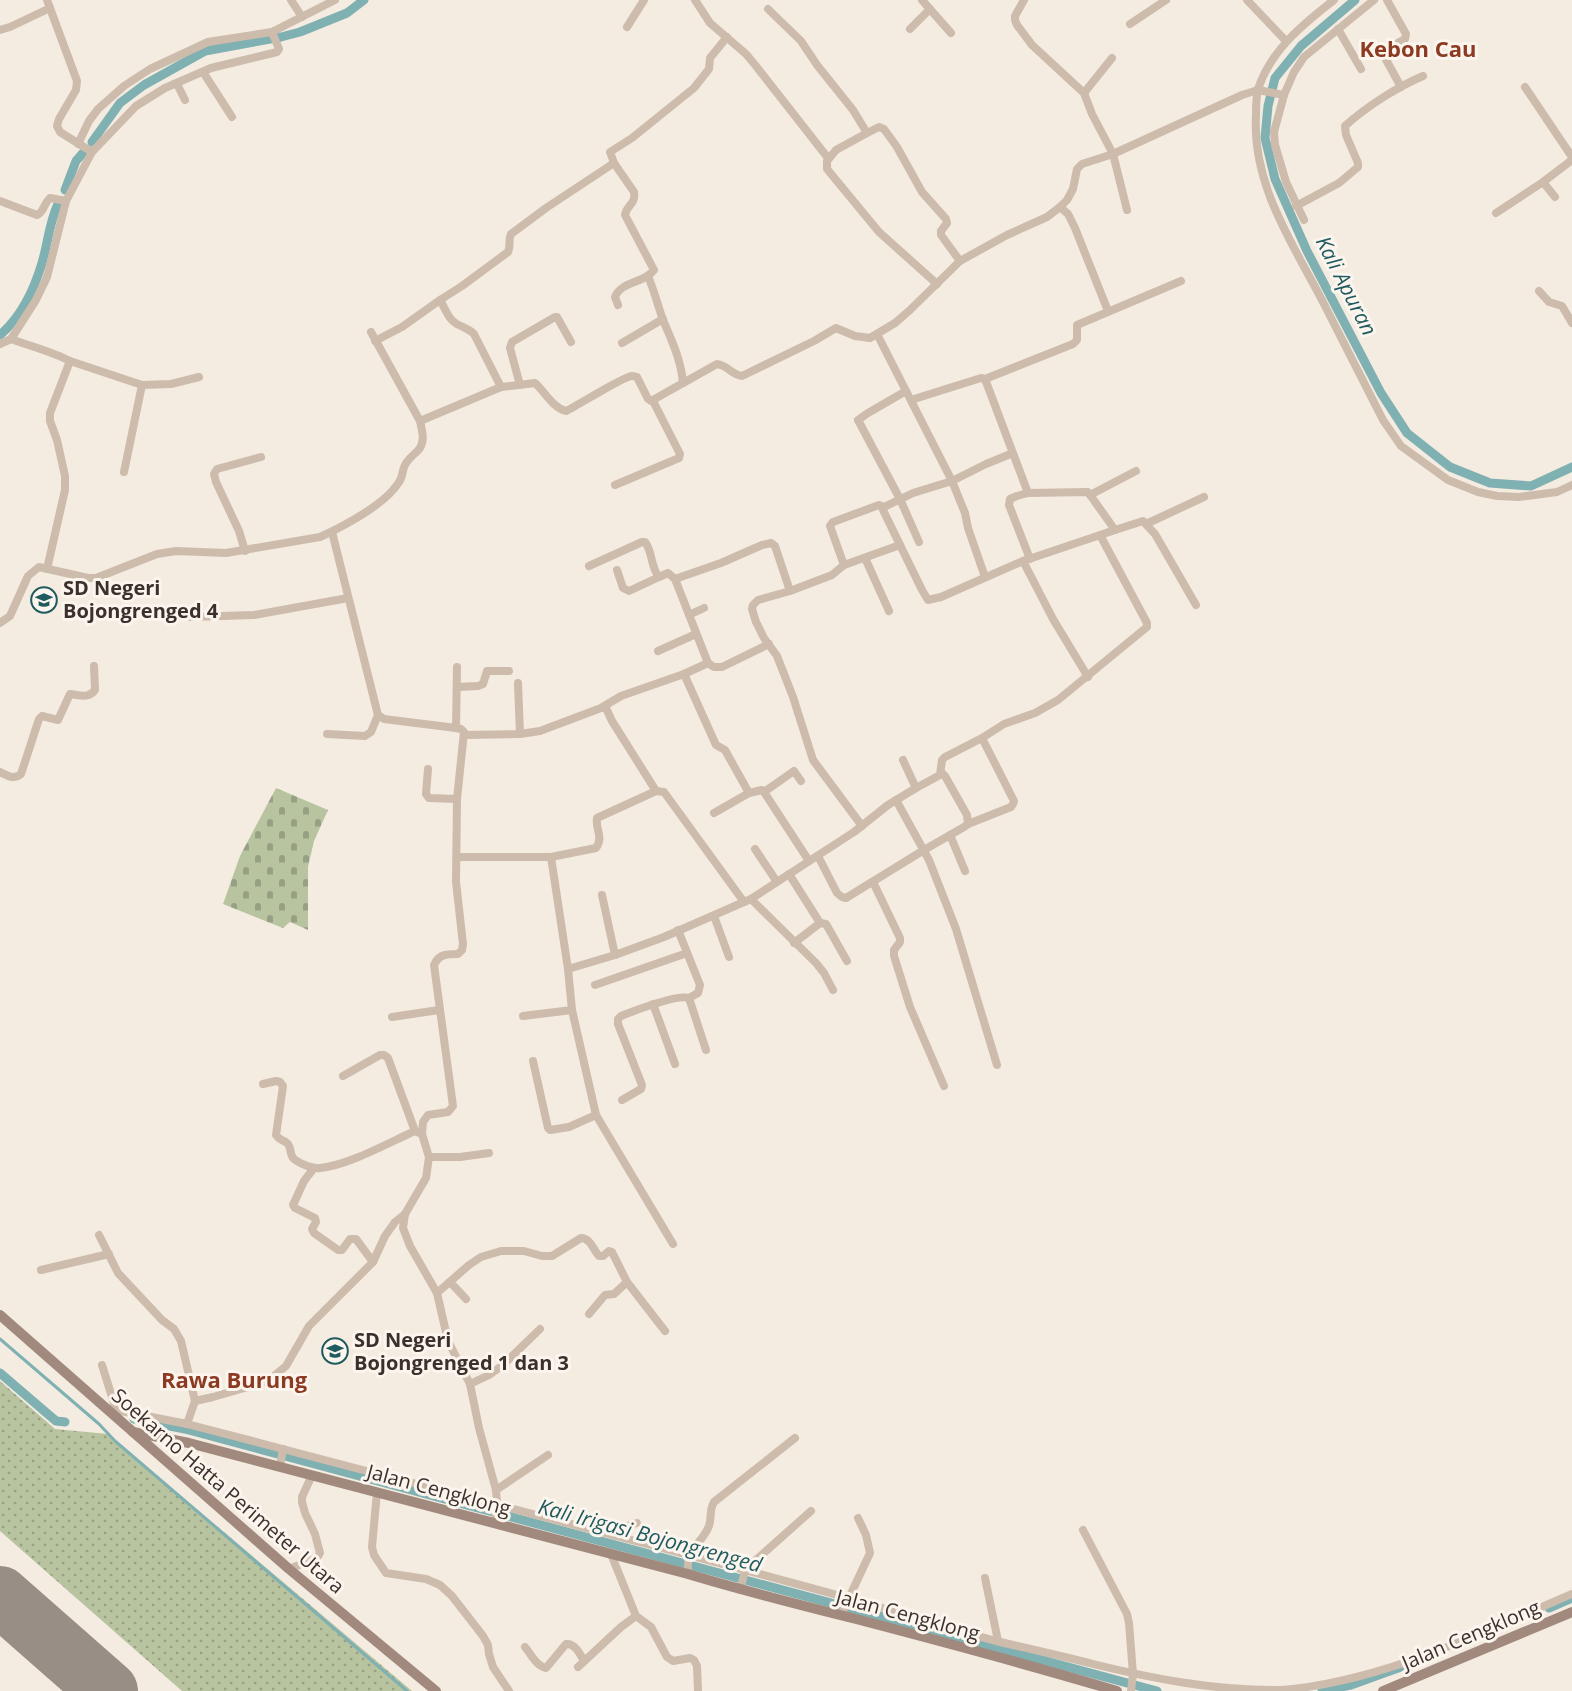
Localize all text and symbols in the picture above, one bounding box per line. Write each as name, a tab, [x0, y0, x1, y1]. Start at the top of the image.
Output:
district label: Kebon Cau	[1359, 33, 1477, 63]
water label: Kali Apuran	[1310, 231, 1384, 340]
place label: SD Negeri Bojongrenged 4	[63, 574, 219, 624]
school or university icon: SD Negeri Bojongrenged 4	[29, 585, 59, 615]
place label: SD Negeri Bojongrenged 1 dan 3	[354, 1326, 569, 1376]
school or university icon: SD Negeri Bojongrenged 1 dan 3	[320, 1336, 350, 1366]
district label: Rawa Burung	[161, 1364, 308, 1394]
street label: Soekarno Hatta Perimeter Utara	[106, 1382, 350, 1599]
street label: Jalan Cengklong	[362, 1457, 514, 1522]
water label: Kali Irigasi Bojongrenged	[535, 1492, 766, 1579]
street label: Jalan Cengklong	[831, 1582, 983, 1647]
street label: Jalan Cengklong	[1396, 1593, 1544, 1677]

